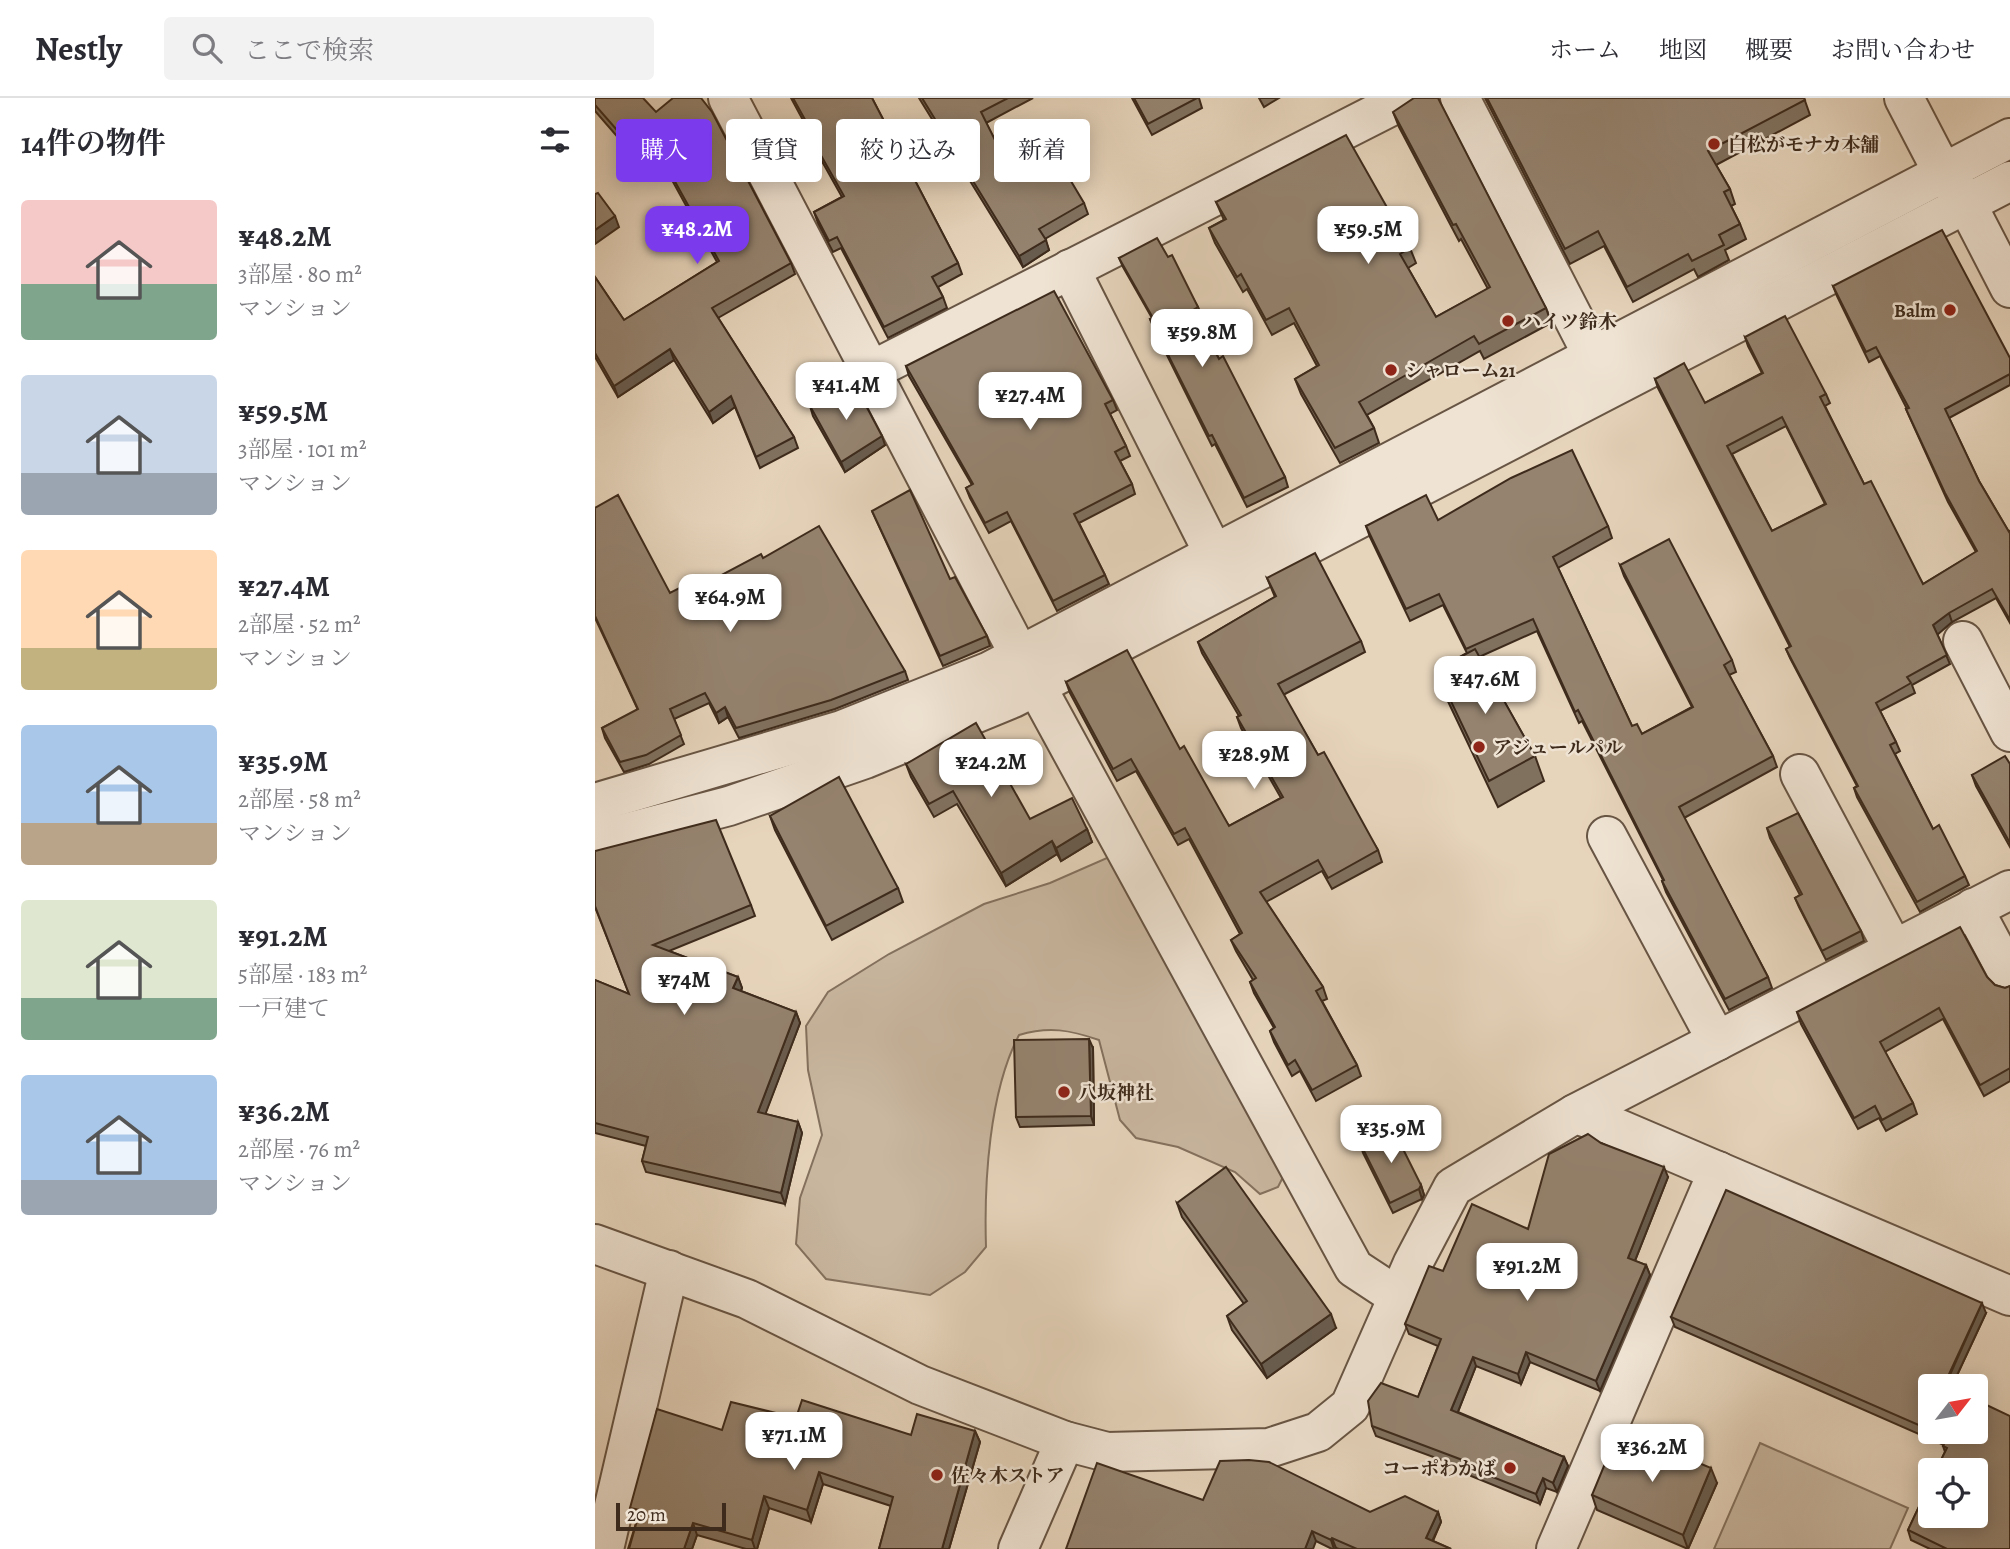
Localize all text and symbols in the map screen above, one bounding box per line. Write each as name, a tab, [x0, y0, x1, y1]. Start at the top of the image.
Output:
search box	[164, 17, 654, 80]
text: Nestly	[35, 26, 122, 71]
icon: search	[188, 29, 226, 67]
text: ここで検索	[244, 33, 374, 68]
text: ホーム	[1549, 34, 1621, 66]
text: 地図	[1659, 34, 1707, 66]
text: 概要	[1745, 34, 1793, 66]
text: お問い合わせ	[1831, 34, 1975, 66]
chip: 購入	[616, 119, 712, 182]
chip: 賃貸	[726, 119, 822, 182]
chip: 絞り込み	[836, 119, 980, 182]
chip: 新着	[994, 119, 1090, 182]
icon: filters	[536, 121, 574, 159]
text: 14件の物件	[21, 123, 166, 163]
place label: 白松がモナカ本舗	[1728, 132, 1880, 158]
marker: 白松がモナカ本舗	[1706, 136, 1722, 152]
pin: ¥48.2M	[640, 206, 754, 266]
pin: ¥59.5M	[1311, 206, 1425, 266]
text: ¥48.2M	[661, 213, 733, 244]
text: ¥59.5M	[1333, 213, 1403, 244]
text: ¥48.2M	[238, 216, 332, 256]
icon: home	[77, 228, 161, 312]
text: 3部屋 · 80 m²	[238, 259, 362, 290]
text: マンション	[238, 293, 352, 324]
place label: Balm	[1894, 298, 1936, 324]
marker: Balm	[1942, 302, 1958, 318]
place label: ハイツ鈴木	[1522, 309, 1617, 335]
pin: ¥59.8M	[1145, 310, 1259, 369]
marker: ハイツ鈴木	[1500, 313, 1516, 329]
text: ¥59.8M	[1167, 316, 1237, 347]
place label: シャローム21	[1405, 358, 1516, 384]
pin: ¥41.4M	[789, 362, 903, 422]
marker: シャローム21	[1383, 362, 1399, 378]
text: ¥41.4M	[812, 369, 880, 400]
pin: ¥27.4M	[973, 372, 1087, 432]
text: ¥27.4M	[995, 379, 1065, 410]
text: ¥59.5M	[238, 391, 328, 431]
icon: home	[77, 403, 161, 487]
text: 3部屋 · 101 m²	[238, 434, 366, 465]
text: マンション	[238, 468, 352, 499]
text: ¥27.4M	[238, 566, 330, 606]
pin: ¥64.9M	[673, 574, 787, 634]
icon: home	[77, 578, 161, 662]
text: ¥64.9M	[694, 581, 766, 612]
text: 2部屋 · 52 m²	[238, 609, 361, 640]
text: マンション	[238, 643, 352, 674]
pin: ¥47.6M	[1428, 656, 1542, 716]
text: ¥47.6M	[1450, 663, 1520, 694]
pin: ¥28.9M	[1197, 732, 1311, 791]
place label: アジュールパル	[1493, 735, 1623, 761]
text: ¥28.9M	[1218, 738, 1290, 769]
marker: アジュールパル	[1471, 739, 1487, 755]
pin: ¥24.2M	[934, 740, 1048, 799]
text: ¥35.9M	[238, 741, 328, 781]
text: ¥24.2M	[955, 746, 1027, 777]
icon: home	[77, 753, 161, 837]
text: 2部屋 · 58 m²	[238, 784, 361, 815]
text: マンション	[238, 818, 352, 849]
text: ¥91.2M	[238, 916, 328, 956]
icon: home	[77, 928, 161, 1012]
pin: ¥74M	[643, 958, 725, 1017]
text: 5部屋 · 183 m²	[238, 959, 367, 990]
text: ¥74M	[657, 964, 711, 995]
text: 一戸建て	[238, 993, 330, 1024]
place label: 八坂神社	[1078, 1080, 1154, 1106]
marker: 八坂神社	[1056, 1084, 1072, 1100]
text: ¥36.2M	[238, 1091, 330, 1131]
icon: home	[77, 1103, 161, 1187]
pin: ¥35.9M	[1334, 1105, 1448, 1165]
text: ¥35.9M	[1356, 1112, 1426, 1143]
text: 2部屋 · 76 m²	[238, 1134, 360, 1165]
text: マンション	[238, 1168, 352, 1199]
pin: ¥91.2M	[1470, 1244, 1584, 1303]
text: ¥91.2M	[1493, 1250, 1561, 1281]
north arrow	[1918, 1374, 1988, 1444]
map controls	[1918, 1374, 1988, 1528]
pin: ¥71.1M	[737, 1412, 851, 1472]
text: ¥71.1M	[761, 1419, 827, 1450]
pin: ¥36.2M	[1595, 1424, 1709, 1484]
text: ¥36.2M	[1617, 1431, 1687, 1462]
place label: コーポわかば	[1382, 1456, 1496, 1482]
button: locate	[1918, 1458, 1988, 1528]
marker: コーポわかば	[1502, 1460, 1518, 1476]
place label: 佐々木ストア	[951, 1463, 1064, 1489]
marker: 佐々木ストア	[929, 1467, 945, 1483]
scale bar	[616, 1500, 726, 1532]
text: 20 m	[627, 1502, 666, 1528]

